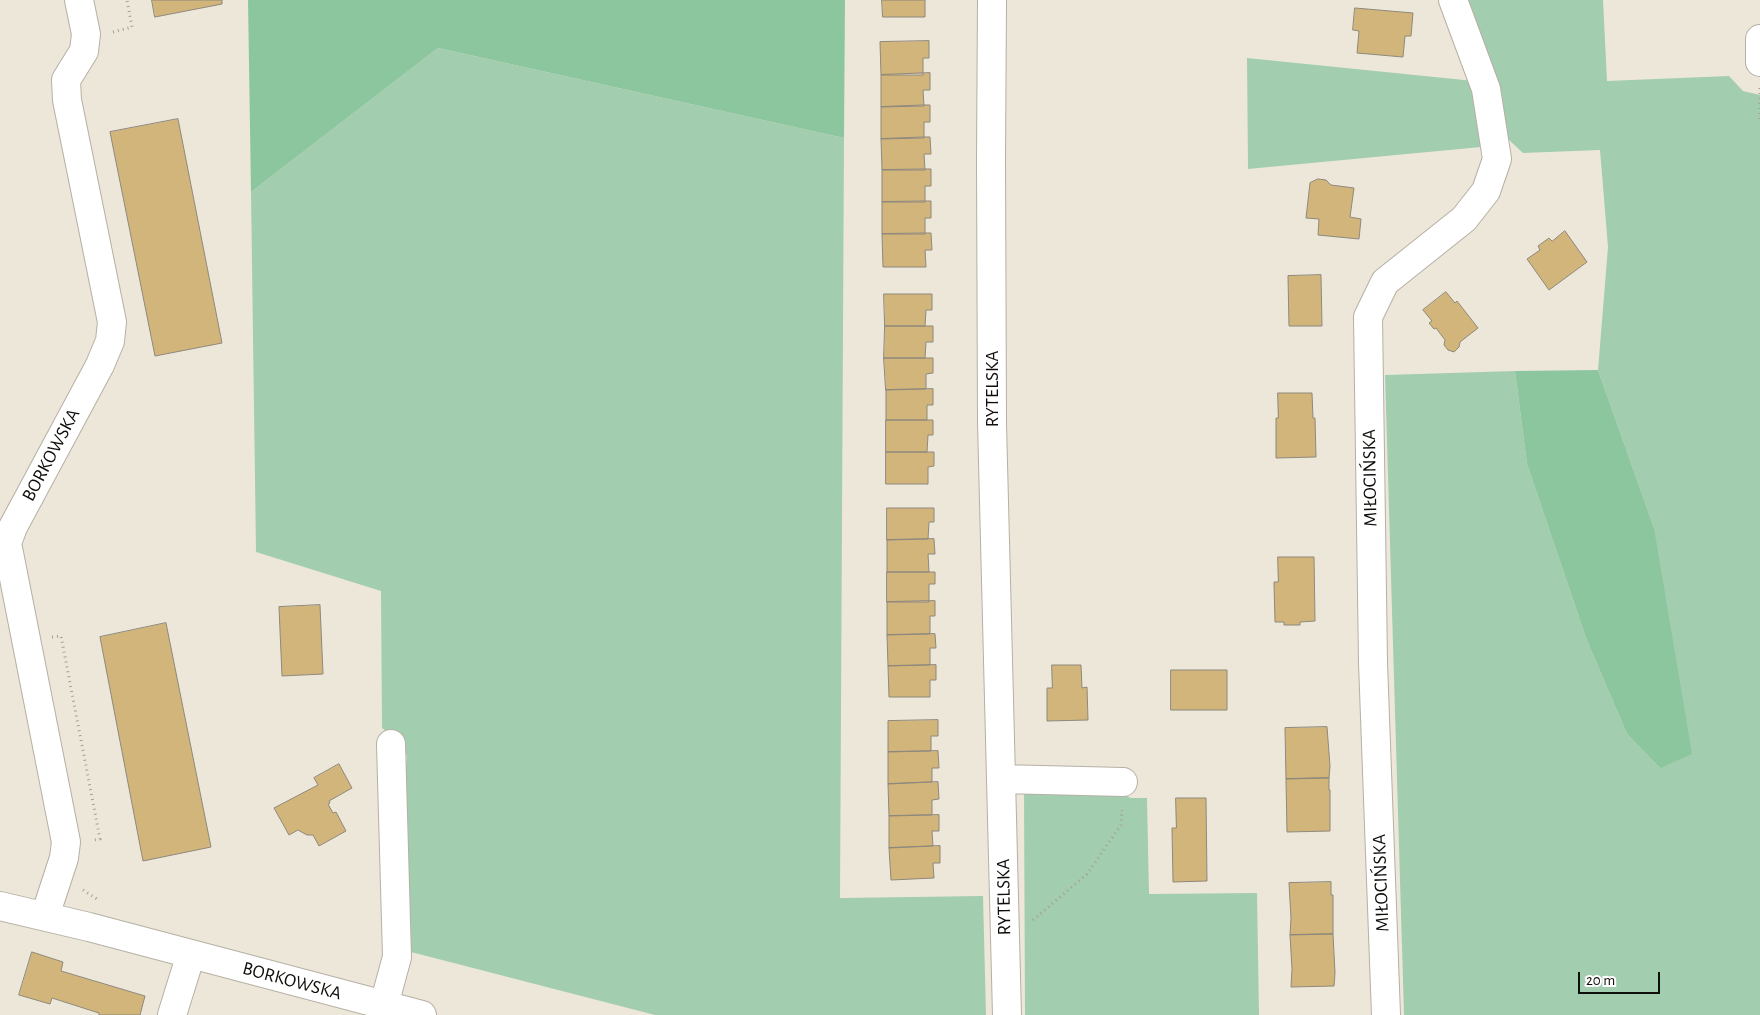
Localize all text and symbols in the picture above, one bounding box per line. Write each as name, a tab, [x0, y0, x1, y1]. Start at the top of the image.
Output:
street label: RYTELSKA	[981, 351, 1003, 427]
street label: BORKOWSKA	[17, 405, 85, 505]
street label: MIŁOCIŃSKA	[1358, 429, 1382, 527]
street label: MIŁOCIŃSKA	[1368, 834, 1394, 932]
street label: RYTELSKA	[992, 858, 1016, 936]
street label: BORKOWSKA	[240, 957, 344, 1005]
scale bar	[1580, 962, 1662, 994]
text: 20 m	[1586, 973, 1615, 988]

